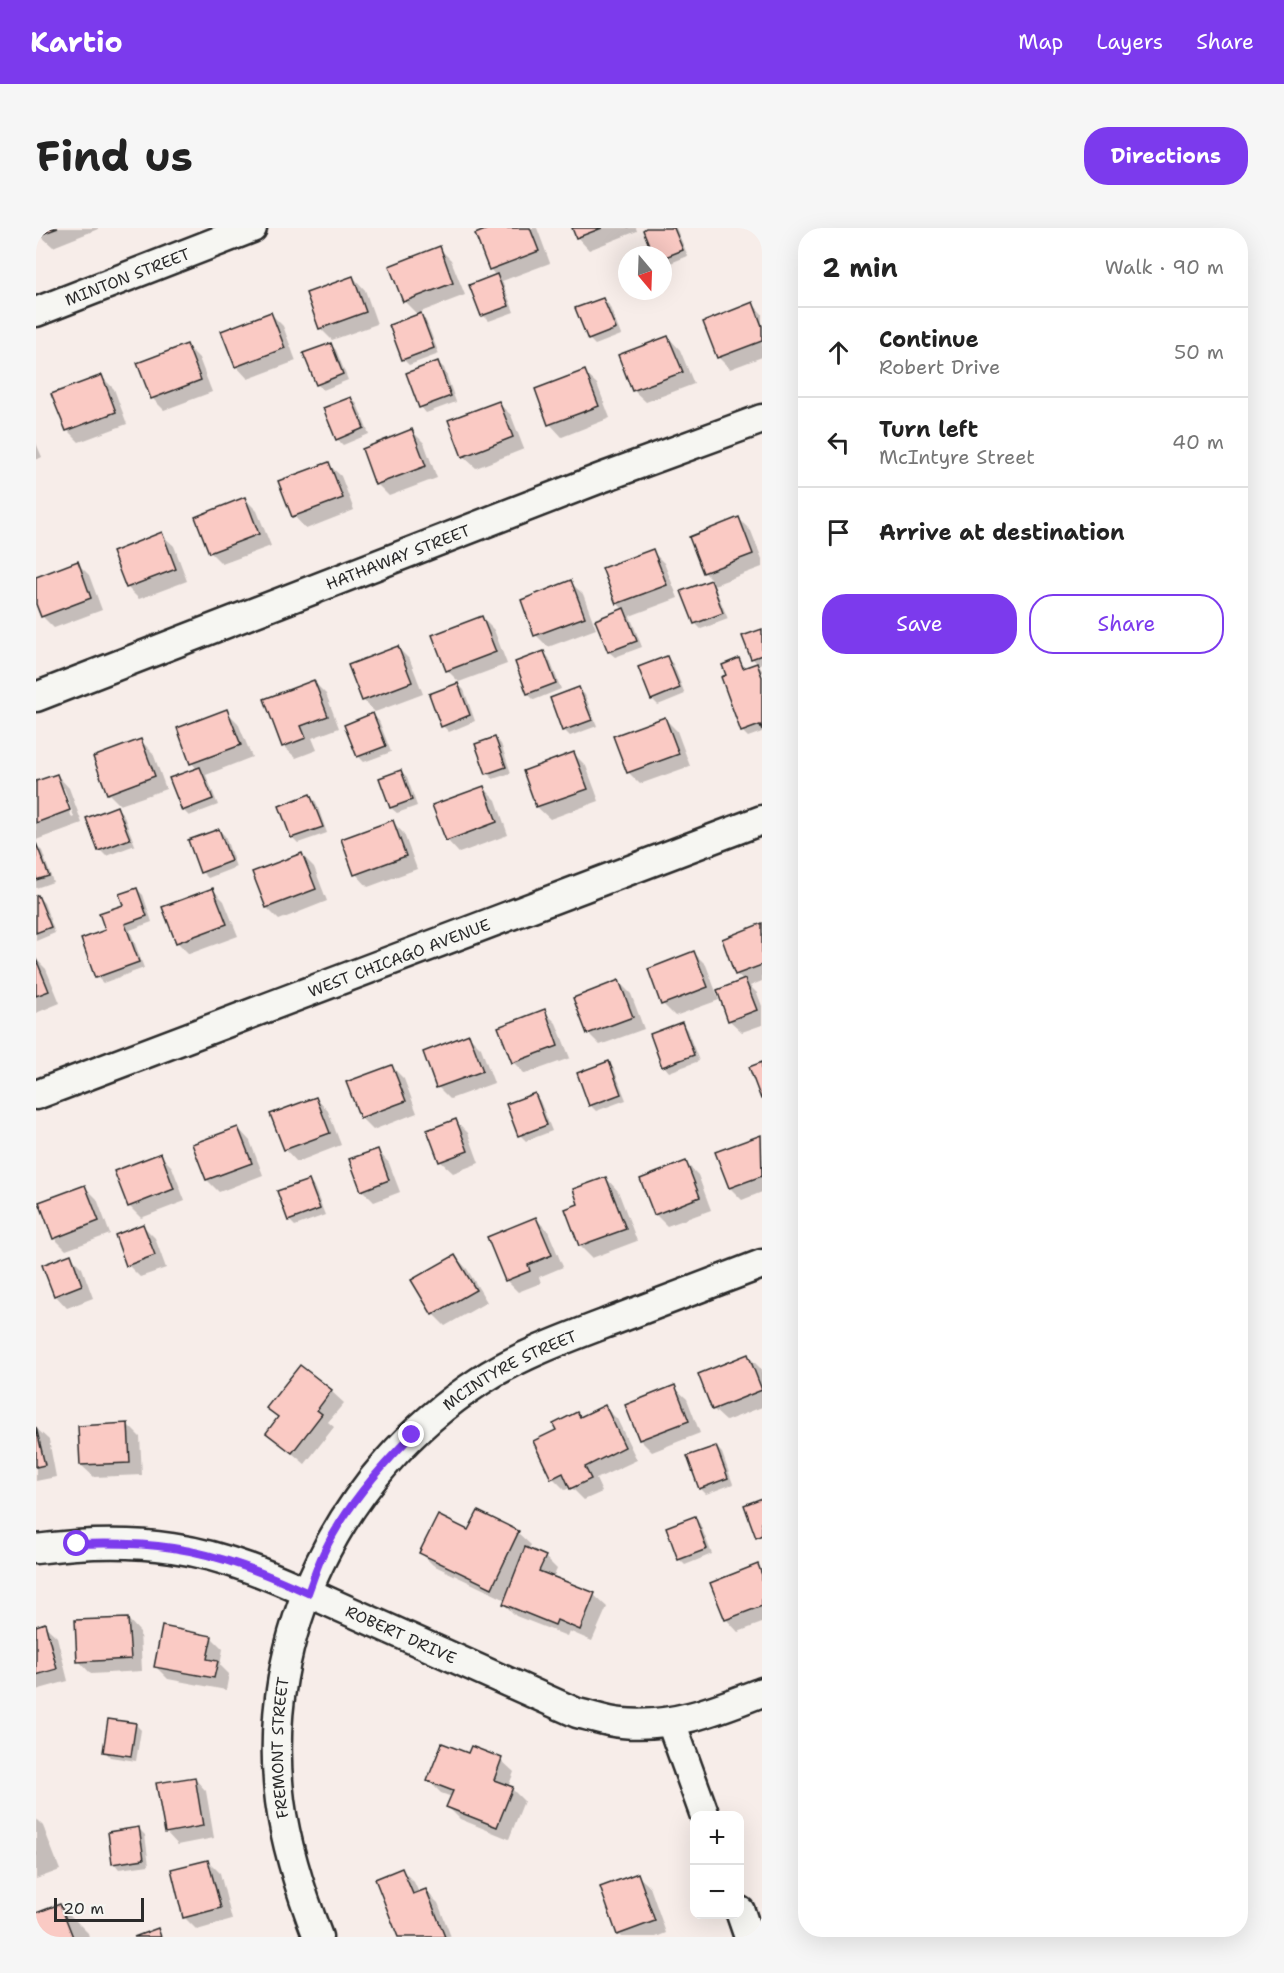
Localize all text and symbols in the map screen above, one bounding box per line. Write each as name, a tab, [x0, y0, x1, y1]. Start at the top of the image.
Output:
text: Kartio	[30, 23, 123, 61]
text: Map	[1018, 28, 1063, 56]
text: Layers	[1096, 28, 1163, 56]
text: Share	[1196, 28, 1254, 56]
button: Directions	[1084, 127, 1248, 185]
text: Find us	[36, 128, 193, 184]
street label: MINTON STREET	[62, 243, 193, 310]
north arrow	[618, 246, 672, 300]
text: 2 min	[822, 250, 898, 285]
text: Walk · 90 m	[1105, 254, 1224, 280]
text: Continue	[879, 325, 979, 354]
icon: ahead	[822, 336, 855, 369]
text: 50 m	[1174, 339, 1224, 365]
text: Robert Drive	[879, 354, 1000, 380]
text: Turn left	[879, 415, 978, 444]
icon: left	[822, 426, 855, 459]
text: 40 m	[1172, 429, 1224, 455]
text: McIntyre Street	[879, 444, 1035, 470]
icon: arrive	[822, 516, 855, 549]
text: Arrive at destination	[879, 518, 1125, 547]
street label: HATHAWAY STREET	[322, 519, 473, 594]
button: Save	[822, 594, 1017, 654]
button: Share	[1029, 594, 1224, 654]
street label: WEST CHICAGO AVENUE	[305, 914, 493, 1002]
street label: MCINTYRE STREET	[438, 1325, 580, 1415]
route end	[398, 1421, 424, 1447]
route start	[63, 1530, 89, 1556]
street label: ROBERT DRIVE	[342, 1600, 460, 1668]
street label: FREMONT STREET	[266, 1675, 293, 1820]
map controls	[690, 1811, 744, 1919]
button: +	[690, 1811, 744, 1865]
button: −	[690, 1865, 744, 1919]
scale bar	[54, 1895, 144, 1922]
text: 20 m	[63, 1898, 104, 1919]

